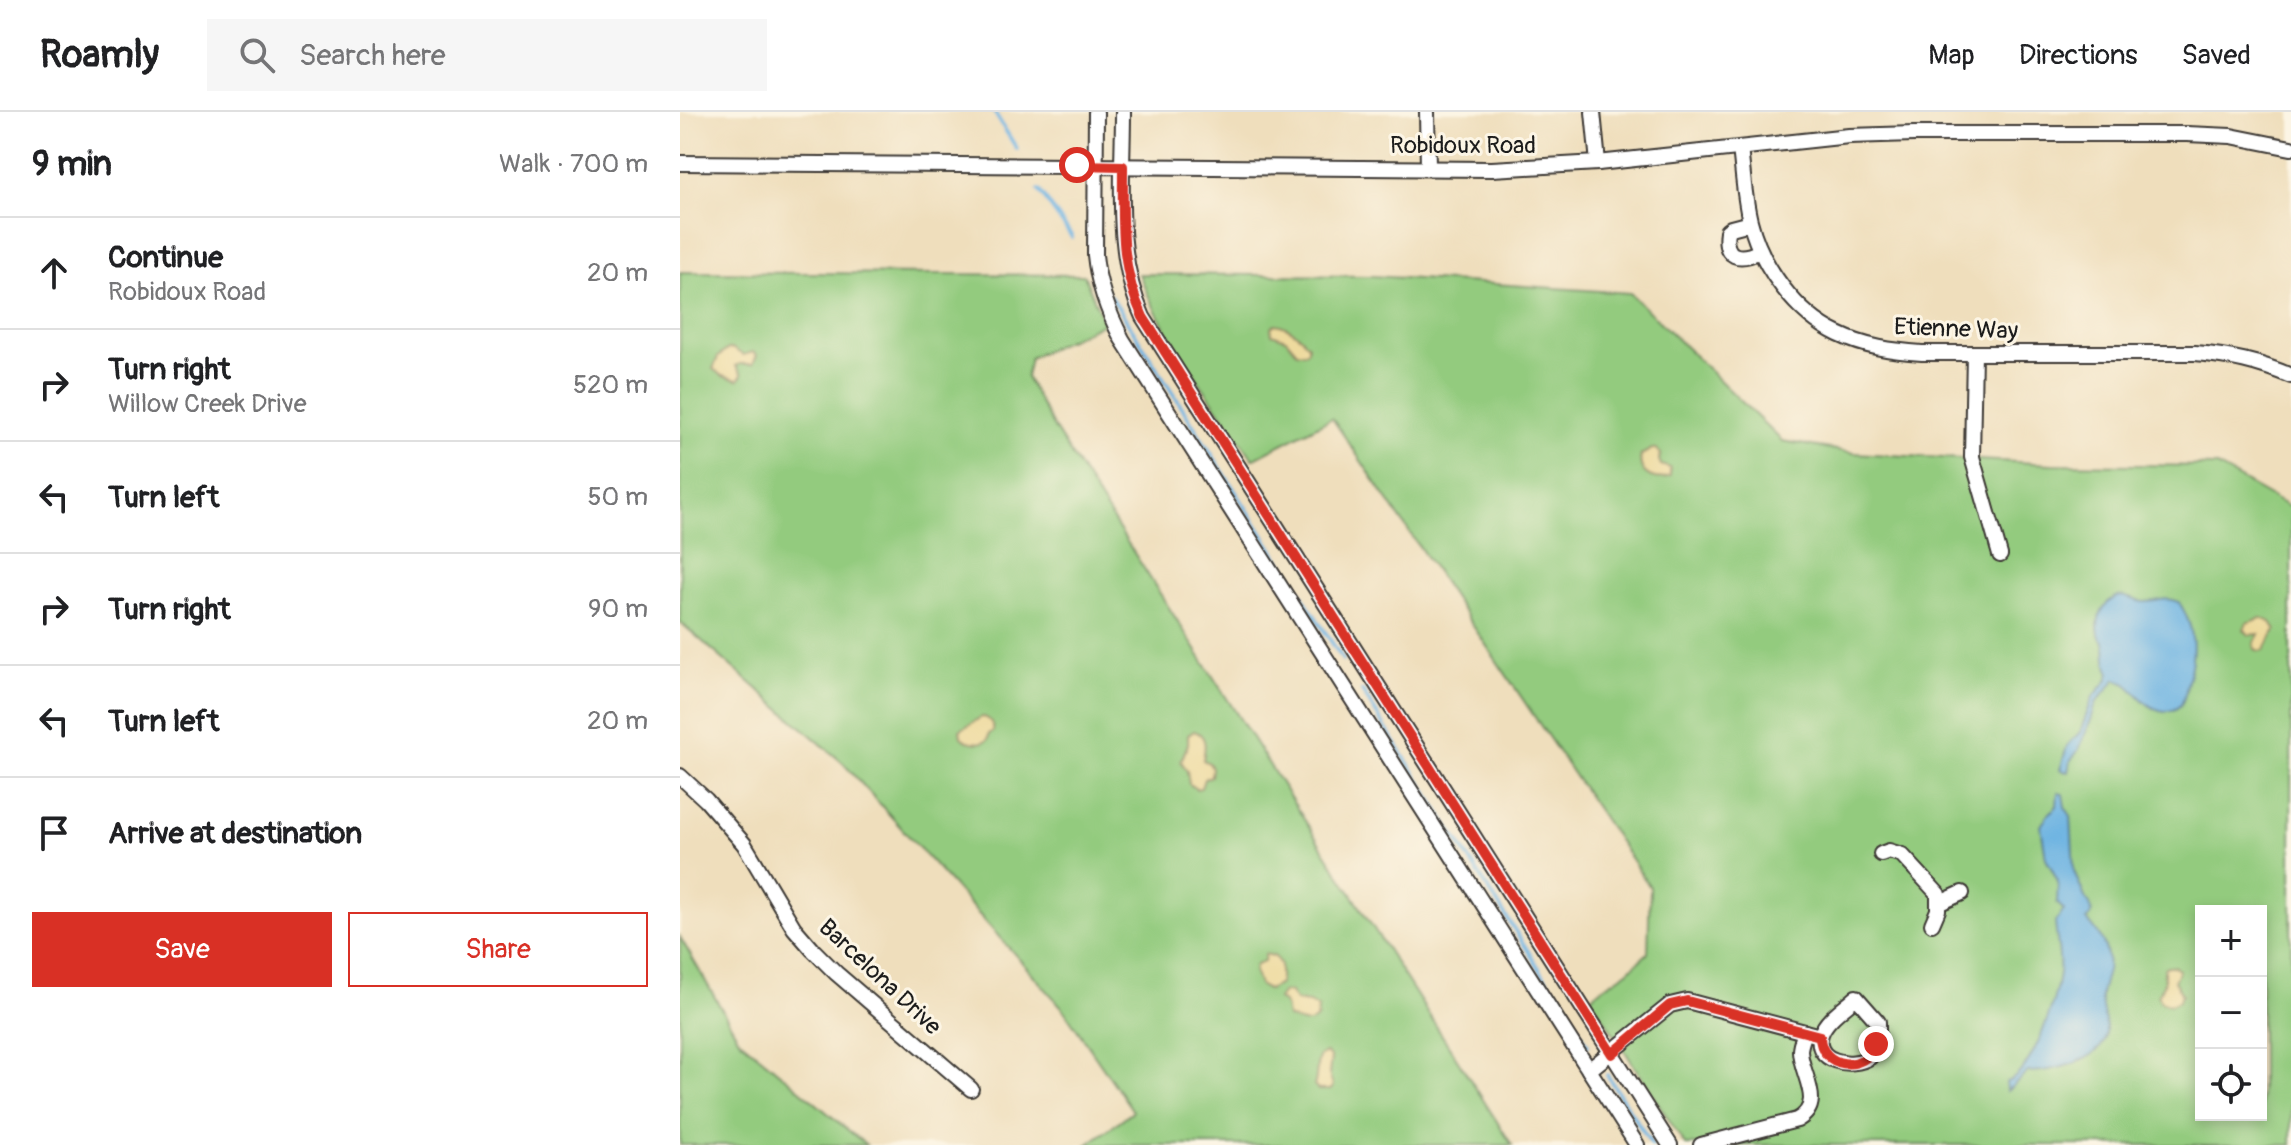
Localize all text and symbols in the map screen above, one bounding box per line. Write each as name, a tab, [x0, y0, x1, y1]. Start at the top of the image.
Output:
search box	[207, 19, 767, 91]
text: Roamly	[40, 31, 159, 79]
icon: search	[235, 33, 279, 77]
text: Search here	[299, 37, 446, 74]
text: Map	[1928, 38, 1975, 73]
text: Directions	[2019, 38, 2138, 73]
text: Saved	[2182, 38, 2251, 73]
street label: Robidoux Road	[1390, 131, 1536, 160]
text: 9 min	[32, 143, 112, 186]
route start	[1059, 147, 1095, 183]
text: Walk · 700 m	[499, 148, 648, 180]
text: Continue	[108, 239, 223, 276]
icon: ahead	[32, 251, 76, 295]
text: 20 m	[587, 257, 648, 289]
text: Robidoux Road	[108, 276, 266, 308]
street label: Etienne Way	[1894, 312, 2018, 346]
text: Turn right	[108, 351, 231, 388]
icon: right	[32, 363, 76, 407]
text: 520 m	[573, 369, 648, 401]
text: Willow Creek Drive	[108, 388, 307, 420]
icon: left	[32, 475, 76, 519]
text: Turn left	[108, 479, 219, 516]
text: 50 m	[587, 481, 648, 513]
icon: right	[32, 587, 76, 631]
text: Turn right	[108, 591, 231, 628]
text: 90 m	[588, 593, 648, 625]
icon: left	[32, 699, 76, 743]
text: Turn left	[108, 703, 219, 740]
text: 20 m	[587, 705, 648, 737]
icon: arrive	[32, 811, 76, 855]
text: Arrive at destination	[108, 815, 362, 852]
map controls	[2195, 905, 2267, 1121]
button: +	[2195, 905, 2267, 977]
button: Save	[32, 912, 332, 987]
button: Share	[348, 912, 648, 987]
street label: Barcelona Drive	[813, 913, 947, 1041]
button: −	[2195, 977, 2267, 1049]
route end	[1858, 1026, 1894, 1062]
button: locate	[2195, 1049, 2267, 1121]

